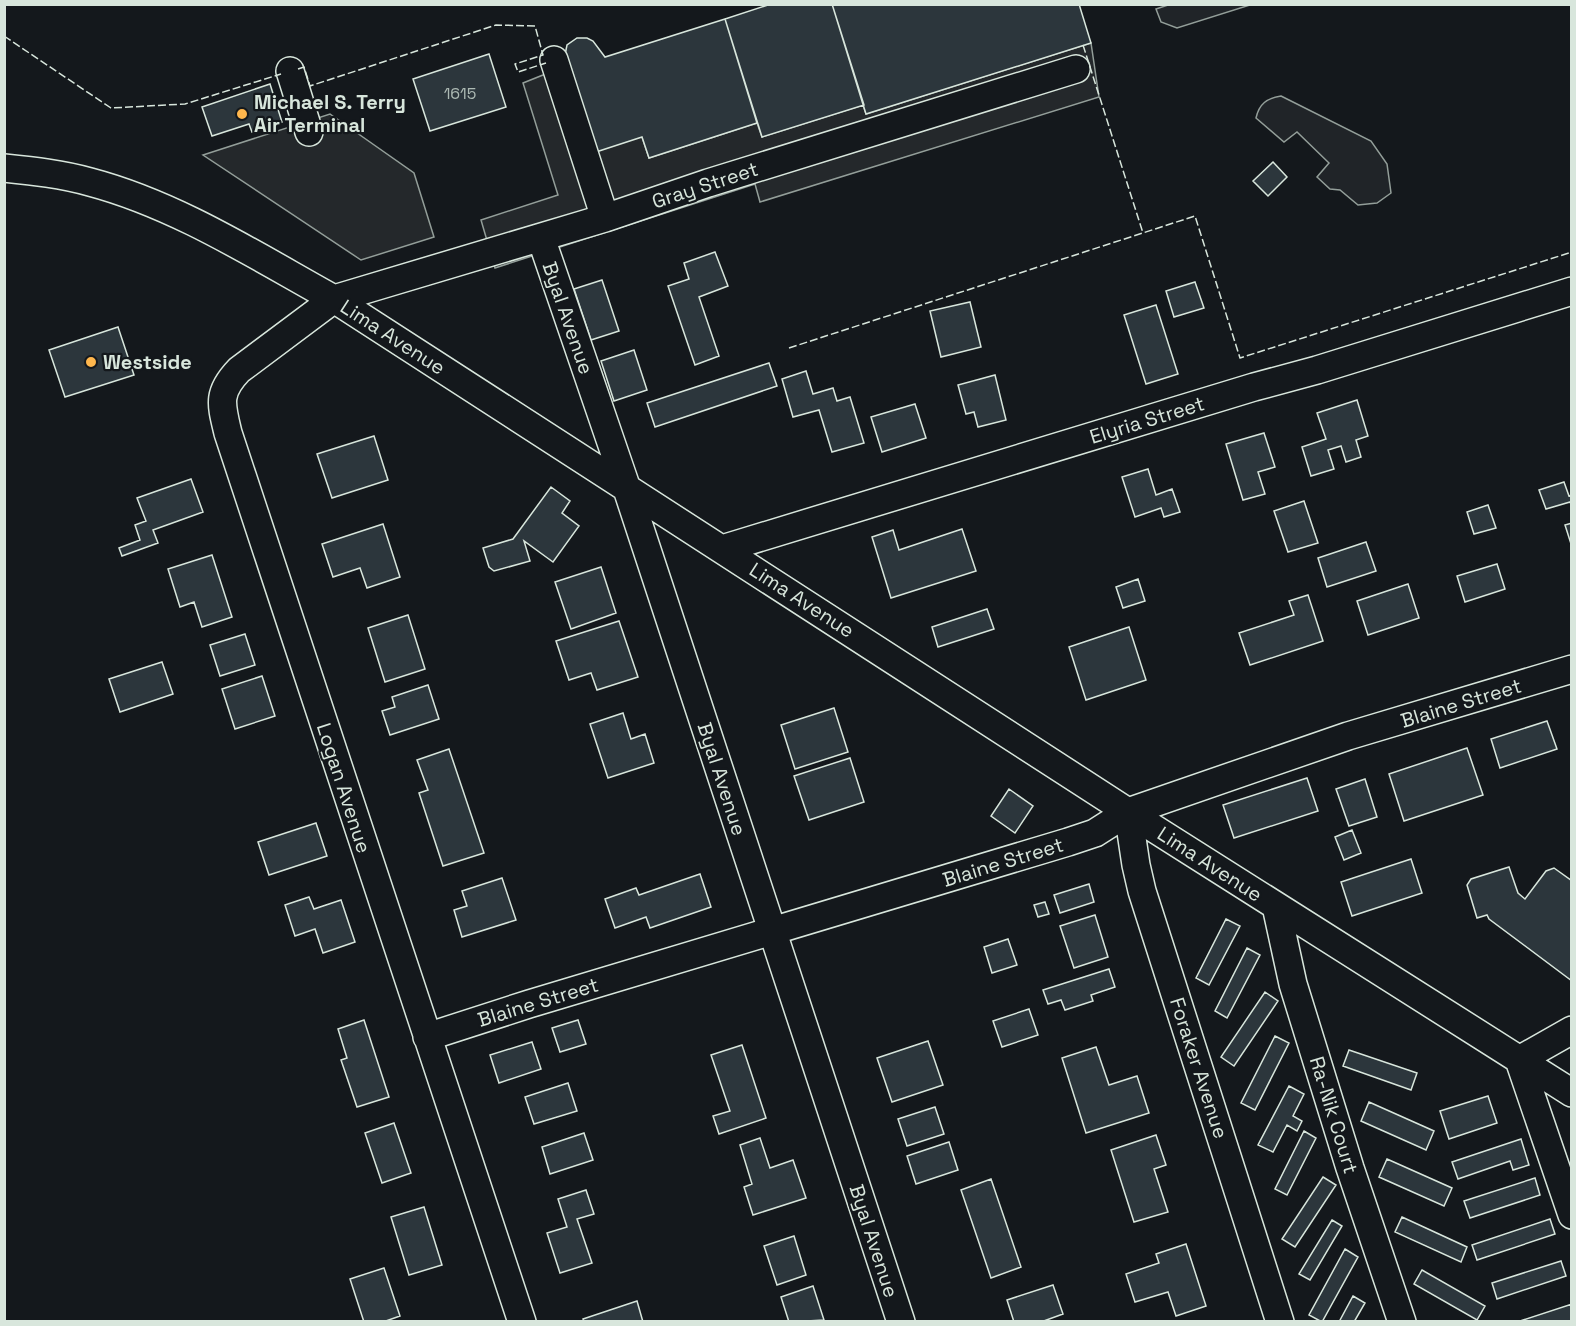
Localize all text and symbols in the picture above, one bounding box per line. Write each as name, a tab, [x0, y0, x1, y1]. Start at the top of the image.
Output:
house number: 1615	[444, 83, 476, 104]
place label: Michael S. Terry Air Terminal	[254, 89, 406, 138]
marker: Michael S. Terry Air Terminal	[235, 107, 249, 121]
street label: Gray Street	[649, 156, 761, 214]
street label: Byal Avenue	[537, 258, 599, 378]
street label: Lima Avenue	[336, 293, 450, 381]
place label: Westside	[103, 349, 192, 375]
marker: Westside	[84, 355, 98, 369]
street label: Elyria Street	[1086, 390, 1208, 450]
street label: Lima Avenue	[745, 556, 859, 644]
street label: Blaine Street	[1397, 672, 1525, 734]
street label: Byal Avenue	[692, 719, 752, 839]
street label: Logan Avenue	[311, 720, 377, 856]
street label: Lima Avenue	[1153, 820, 1267, 908]
street label: Blaine Street	[939, 831, 1067, 893]
street label: Blaine Street	[474, 971, 602, 1033]
street label: Foraker Avenue	[1164, 994, 1234, 1142]
street label: Ra-Nik Court	[1304, 1053, 1364, 1177]
street label: Byal Avenue	[844, 1181, 904, 1301]

